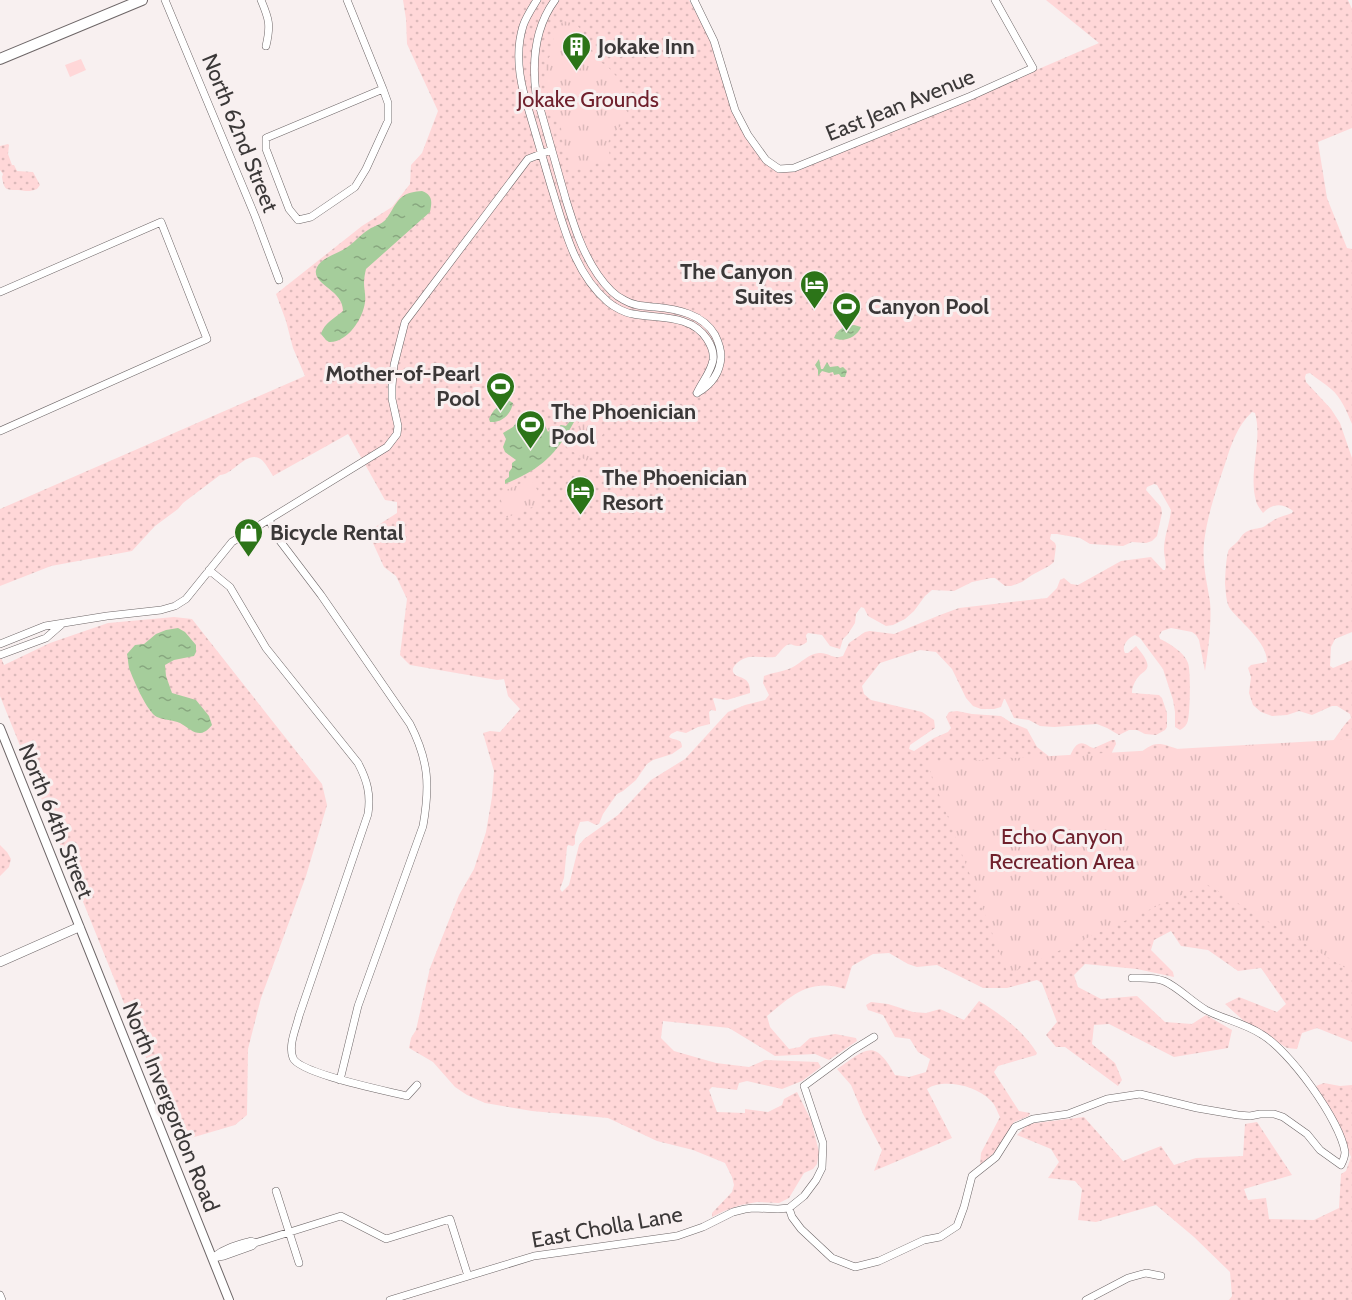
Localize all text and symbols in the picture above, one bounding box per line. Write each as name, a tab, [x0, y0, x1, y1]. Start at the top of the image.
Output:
building icon: Jokake Inn	[561, 30, 593, 72]
place label: Jokake Inn	[597, 33, 695, 60]
street label: North 62nd Street	[196, 50, 284, 217]
street label: East Jean Avenue	[822, 63, 978, 147]
park label: Jokake Grounds	[516, 86, 659, 113]
place label: The Canyon Suites	[680, 258, 793, 310]
hotel icon: The Canyon Suites	[798, 268, 830, 310]
sports icon: Canyon Pool	[831, 290, 863, 332]
place label: Canyon Pool	[868, 293, 989, 320]
place label: Mother-of-Pearl Pool	[325, 360, 480, 412]
sports icon: Mother-of-Pearl Pool	[485, 370, 517, 412]
place label: The Phoenician Pool	[551, 398, 696, 450]
sports icon: The Phoenician Pool	[514, 408, 546, 450]
place label: The Phoenician Resort	[602, 464, 747, 516]
hotel icon: The Phoenician Resort	[565, 474, 597, 516]
shop icon: Bicycle Rental	[233, 516, 265, 558]
place label: Bicycle Rental	[270, 519, 404, 546]
street label: North 64th Street	[13, 740, 100, 903]
park label: Echo Canyon Recreation Area	[989, 823, 1135, 875]
street label: North Invergordon Road	[117, 998, 225, 1216]
street label: East Cholla Lane	[529, 1200, 685, 1254]

